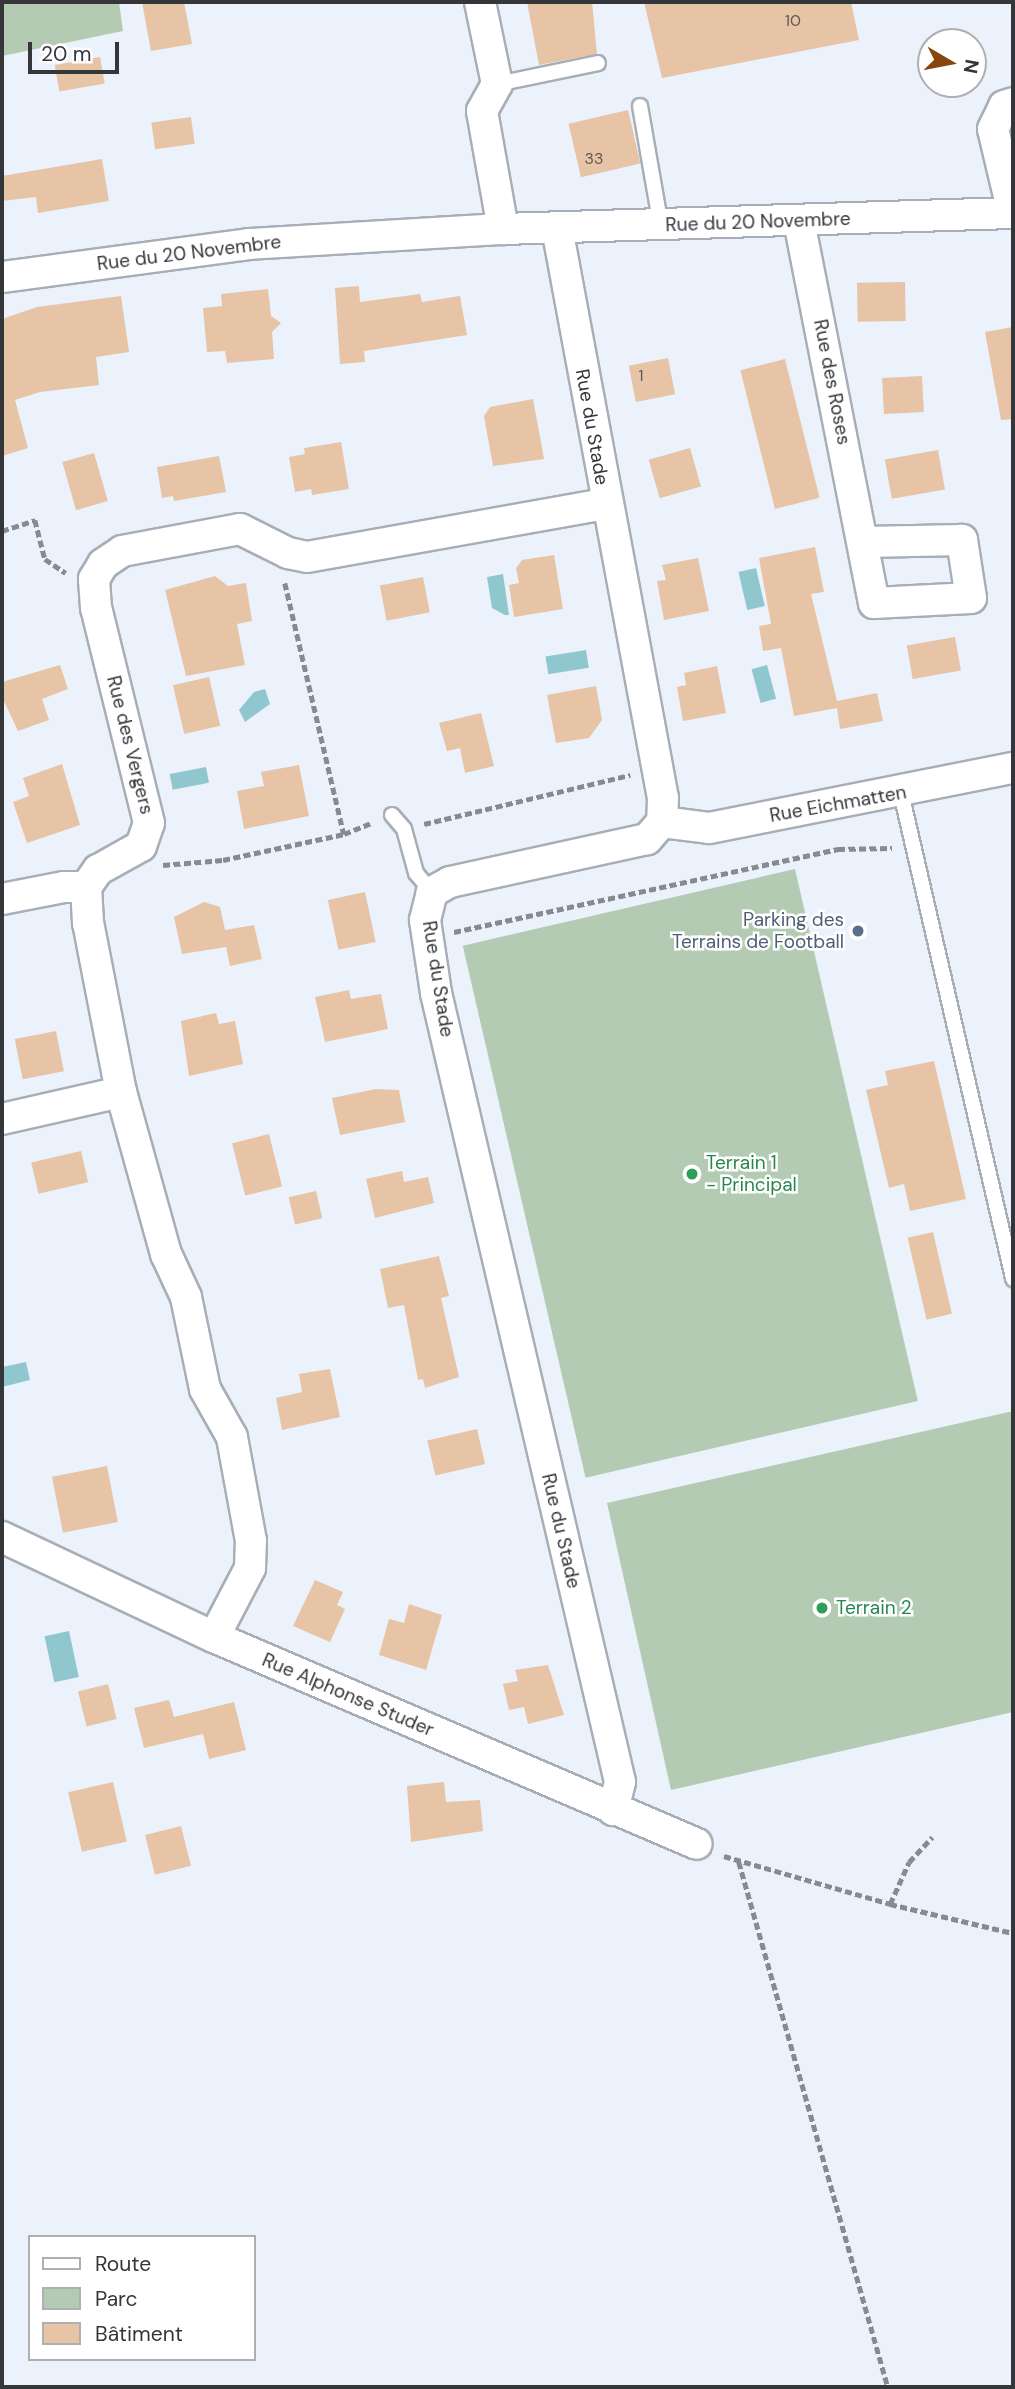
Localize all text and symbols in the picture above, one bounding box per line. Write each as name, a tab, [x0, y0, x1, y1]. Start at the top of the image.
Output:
house number: 10	[785, 11, 801, 31]
scale bar	[32, 28, 122, 72]
north arrow	[917, 28, 987, 98]
text: 20 m	[41, 40, 92, 68]
text: N	[958, 57, 985, 75]
house number: 33	[585, 149, 603, 169]
street label: Rue du 20 Novembre	[665, 207, 851, 237]
street label: Rue du 20 Novembre	[96, 230, 282, 276]
street label: Rue des Roses	[809, 317, 855, 447]
house number: 1	[639, 366, 643, 386]
street label: Rue du Stade	[571, 367, 613, 487]
street label: Rue des Vergers	[102, 673, 158, 817]
street label: Rue Eichmatten	[768, 781, 908, 827]
place label: Parking des Terrains de Football	[672, 909, 844, 953]
street label: Rue du Stade	[418, 919, 458, 1039]
marker: Parking des Terrains de Football	[850, 923, 866, 939]
place label: Terrain 1 - Principal	[706, 1152, 797, 1196]
marker: Terrain 1 - Principal	[684, 1166, 700, 1182]
street label: Rue du Stade	[537, 1471, 585, 1591]
place label: Terrain 2	[836, 1597, 912, 1619]
marker: Terrain 2	[814, 1600, 830, 1616]
street label: Rue Alphonse Studer	[259, 1648, 437, 1742]
legend	[28, 2235, 256, 2361]
text: Route	[95, 2250, 151, 2278]
text: Parc	[95, 2285, 138, 2313]
text: Bâtiment	[95, 2320, 183, 2348]

